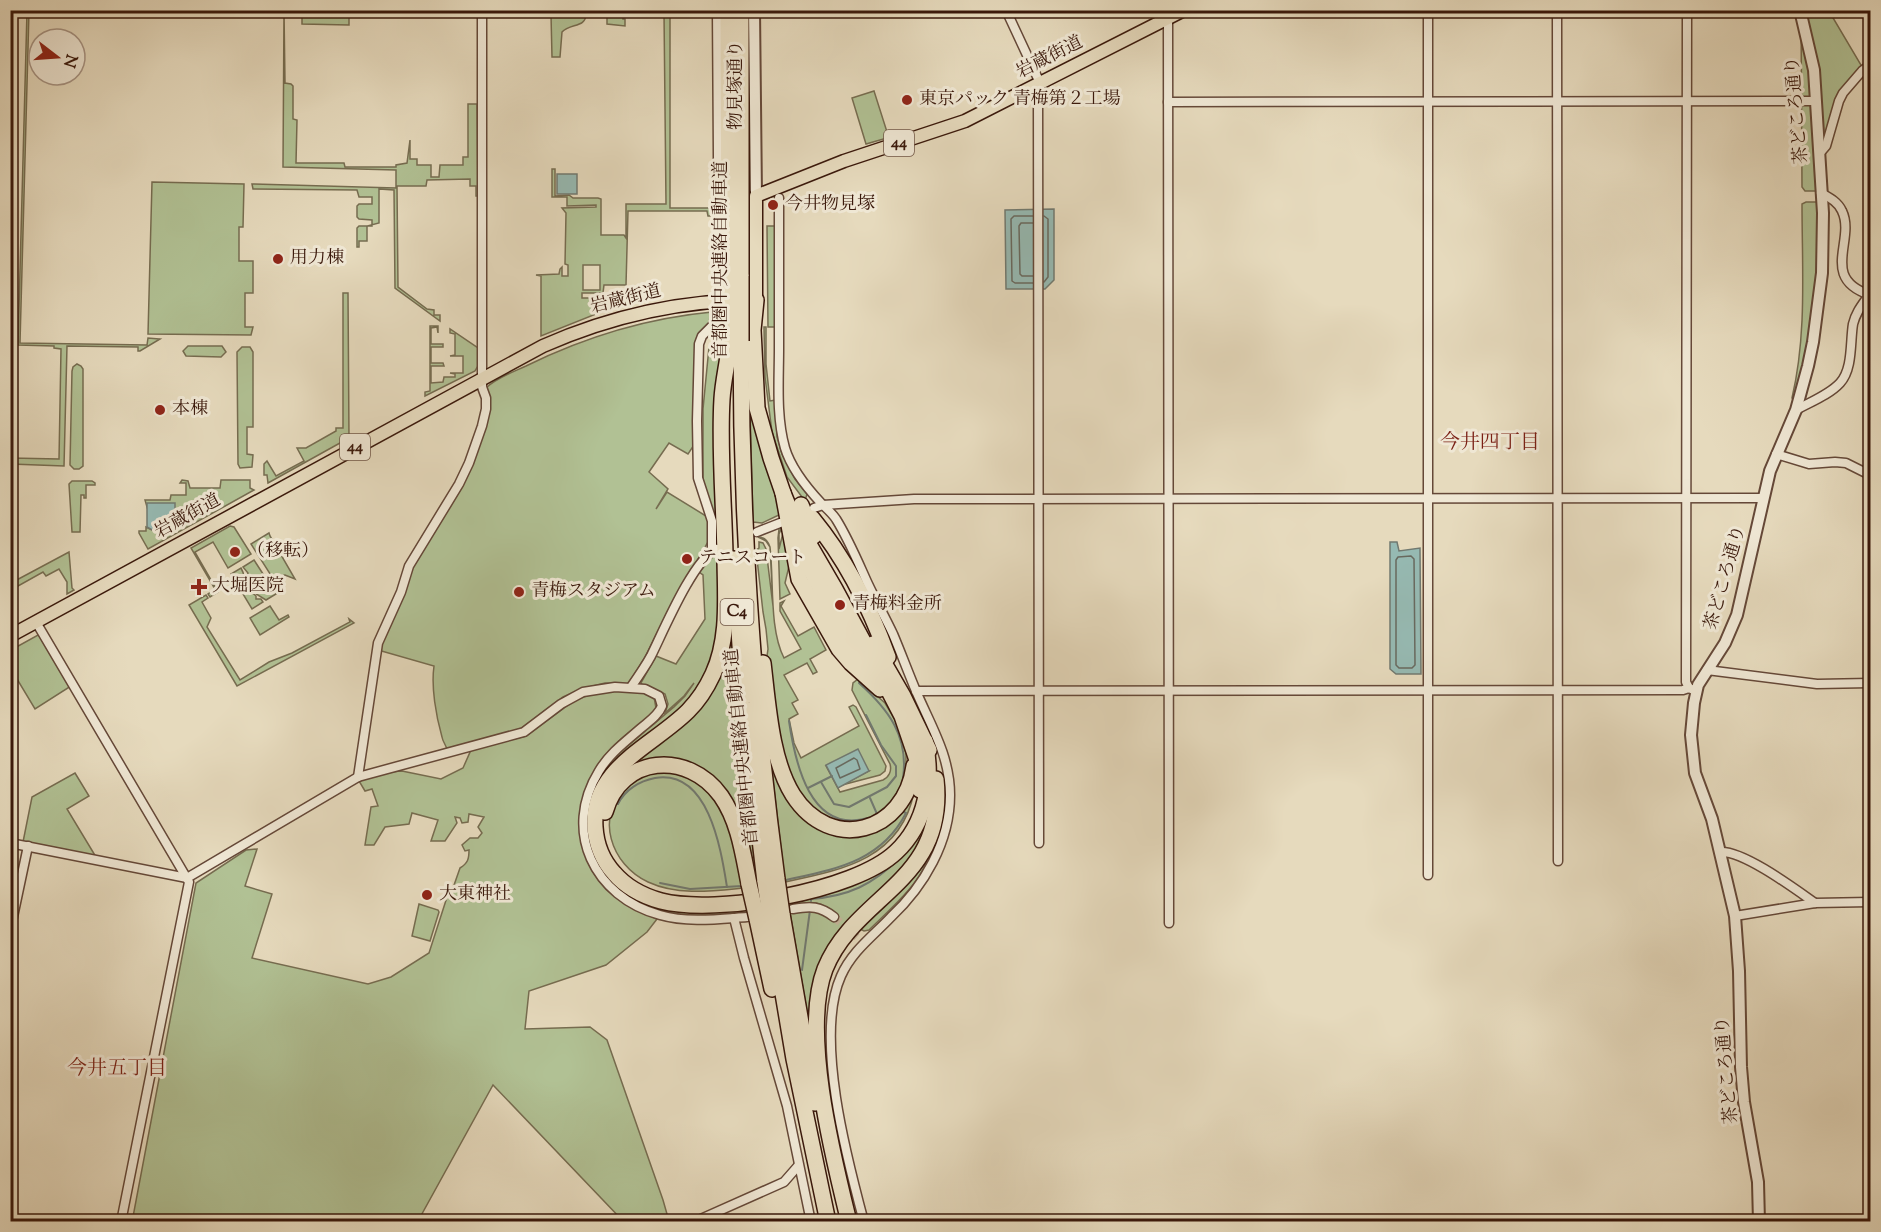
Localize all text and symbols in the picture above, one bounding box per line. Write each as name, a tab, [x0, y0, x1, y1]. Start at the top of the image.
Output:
north arrow	[27, 27, 87, 87]
street label: 岩蔵街道	[1012, 30, 1088, 86]
street label: 物見塚通り	[724, 40, 750, 130]
text: N	[56, 51, 82, 70]
street label: 茶どころ通り	[1780, 55, 1816, 165]
place label: 東京パック 青梅第２工場	[919, 87, 1121, 113]
marker: 東京パック 青梅第２工場	[900, 93, 914, 107]
road number: 44	[884, 130, 914, 156]
street label: 首都圏中央連絡自動車道	[709, 161, 735, 359]
place label: 今井物見塚	[785, 192, 875, 218]
marker: 今井物見塚	[766, 198, 780, 212]
place label: 用力棟	[290, 246, 344, 272]
marker: 用力棟	[271, 252, 285, 266]
street label: 岩蔵街道	[588, 279, 664, 321]
place label: 本棟	[172, 397, 208, 423]
marker: 本棟	[153, 403, 167, 417]
district label: 今井四丁目	[1440, 429, 1540, 458]
road number: 44	[340, 434, 370, 460]
street label: 岩蔵街道	[150, 488, 226, 546]
street label: 茶どころ通り	[1699, 523, 1753, 633]
place label: （移転）	[247, 539, 319, 565]
marker: （移転）	[228, 545, 242, 559]
place label: テニスコート	[699, 546, 806, 572]
marker: テニスコート	[680, 552, 694, 566]
place label: 大堀医院	[212, 574, 284, 600]
marker: 大堀医院	[190, 578, 208, 596]
place label: 青梅スタジアム	[531, 579, 656, 605]
marker: 青梅スタジアム	[512, 585, 526, 599]
place label: 青梅料金所	[852, 592, 942, 618]
marker: 青梅料金所	[833, 598, 847, 612]
road number: C4	[720, 599, 754, 625]
street label: 首都圏中央連絡自動車道	[720, 647, 766, 847]
place label: 大東神社	[439, 882, 511, 908]
marker: 大東神社	[420, 888, 434, 902]
street label: 茶どころ通り	[1710, 1015, 1746, 1125]
district label: 今井五丁目	[67, 1055, 167, 1084]

